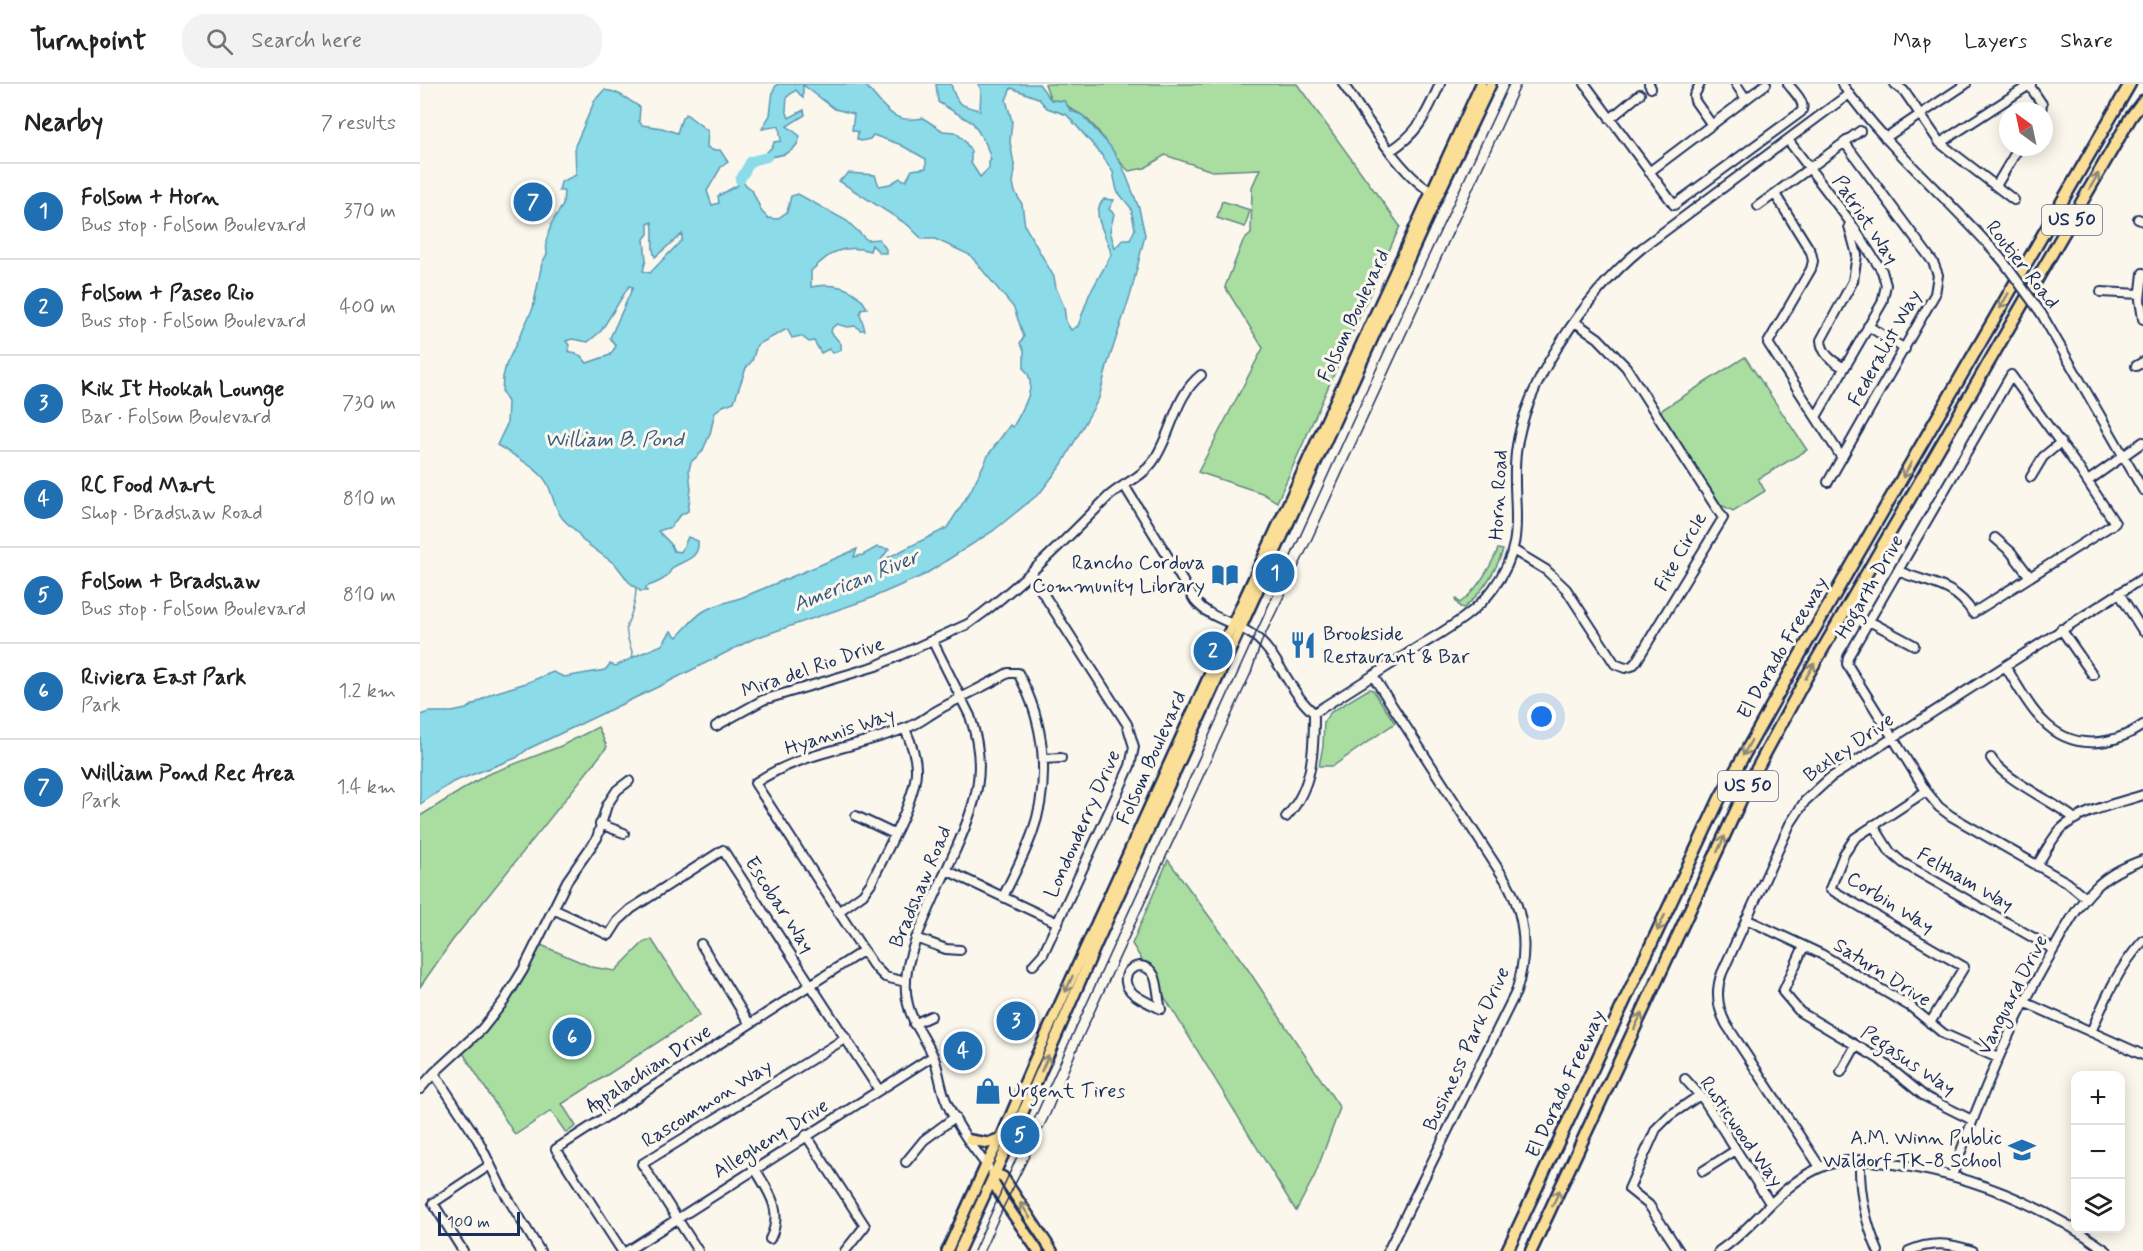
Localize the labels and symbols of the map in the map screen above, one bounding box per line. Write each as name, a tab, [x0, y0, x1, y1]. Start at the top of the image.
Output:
north arrow	[1999, 102, 2053, 156]
street label: Patriot Way	[1825, 170, 1905, 270]
one-way arrow	[2089, 173, 2101, 190]
pin: 7	[514, 180, 552, 224]
road number: US 50	[2042, 205, 2102, 235]
street label: Routier Road	[1979, 215, 2065, 315]
street label: Folsom Boulevard	[1311, 245, 1397, 387]
street label: Federalist Way	[1842, 285, 1928, 411]
one-way arrow	[1998, 292, 2010, 309]
water label: William B. Pond	[545, 426, 686, 454]
street label: Horn Road	[1483, 449, 1515, 541]
one-way arrow	[1900, 461, 1912, 478]
street label: Fite Circle	[1648, 508, 1714, 596]
street label: Hogarth Drive	[1829, 530, 1913, 645]
water label: American River	[789, 542, 925, 619]
place label: Rancho Cordova Community Library	[1032, 550, 1205, 600]
pin: 1	[1256, 550, 1294, 596]
library icon: Rancho Cordova Community Library	[1210, 560, 1240, 590]
street label: El Dorado Freeway	[1731, 572, 1835, 724]
place label: Brookside Restaurant & Bar	[1323, 621, 1470, 671]
pin: 2	[1194, 628, 1232, 674]
restaurant icon: Brookside Restaurant & Bar	[1288, 630, 1318, 660]
street label: Mira del Rio Drive	[738, 631, 888, 705]
one-way arrow	[1804, 663, 1816, 680]
street label: Folsom Boulevard	[1110, 687, 1194, 829]
street label: Hyannis Way	[781, 701, 899, 763]
your location	[1527, 702, 1556, 731]
street label: Bexley Drive	[1798, 707, 1900, 789]
one-way arrow	[1741, 739, 1752, 757]
street label: Londonderry Drive	[1038, 746, 1128, 902]
road number: US 50	[1718, 771, 1778, 801]
street label: Bradshaw Road	[883, 822, 959, 952]
one-way arrow	[1715, 836, 1727, 854]
street label: Feltham Way	[1912, 841, 2018, 919]
street label: Escobar Way	[738, 851, 820, 959]
street label: Corbin Way	[1841, 865, 1939, 941]
one-way arrow	[1655, 914, 1667, 932]
street label: Vanguard Drive	[1971, 930, 2056, 1060]
street label: Saturn Drive	[1828, 932, 1936, 1014]
street label: Business Park Drive	[1417, 963, 1517, 1135]
one-way arrow	[1063, 974, 1074, 992]
pin: 3	[996, 998, 1036, 1044]
street label: El Dorado Freeway	[1520, 1006, 1612, 1162]
one-way arrow	[1633, 1013, 1645, 1031]
pin: 6	[552, 1014, 592, 1060]
street label: Appalachian Drive	[581, 1018, 718, 1121]
street label: Pegasus Way	[1854, 1019, 1961, 1104]
pin: 4	[944, 1028, 982, 1074]
street label: Rascommon Way	[637, 1053, 777, 1155]
one-way arrow	[1040, 1054, 1051, 1072]
street label: Rusticwood Way	[1693, 1071, 1789, 1193]
shop icon: Urgent Tires	[973, 1076, 1003, 1106]
place label: Urgent Tires	[1008, 1078, 1126, 1107]
street label: Allegheny Drive	[708, 1093, 835, 1186]
pin: 5	[1000, 1112, 1040, 1158]
place label: A.M. Winn Public Waldorf TK-8 School	[1823, 1125, 2002, 1175]
school or university icon: A.M. Winn Public Waldorf TK-8 School	[2007, 1135, 2037, 1165]
one-way arrow	[1551, 1189, 1563, 1207]
one-way arrow	[1018, 1201, 1031, 1218]
scale bar	[438, 1209, 520, 1236]

